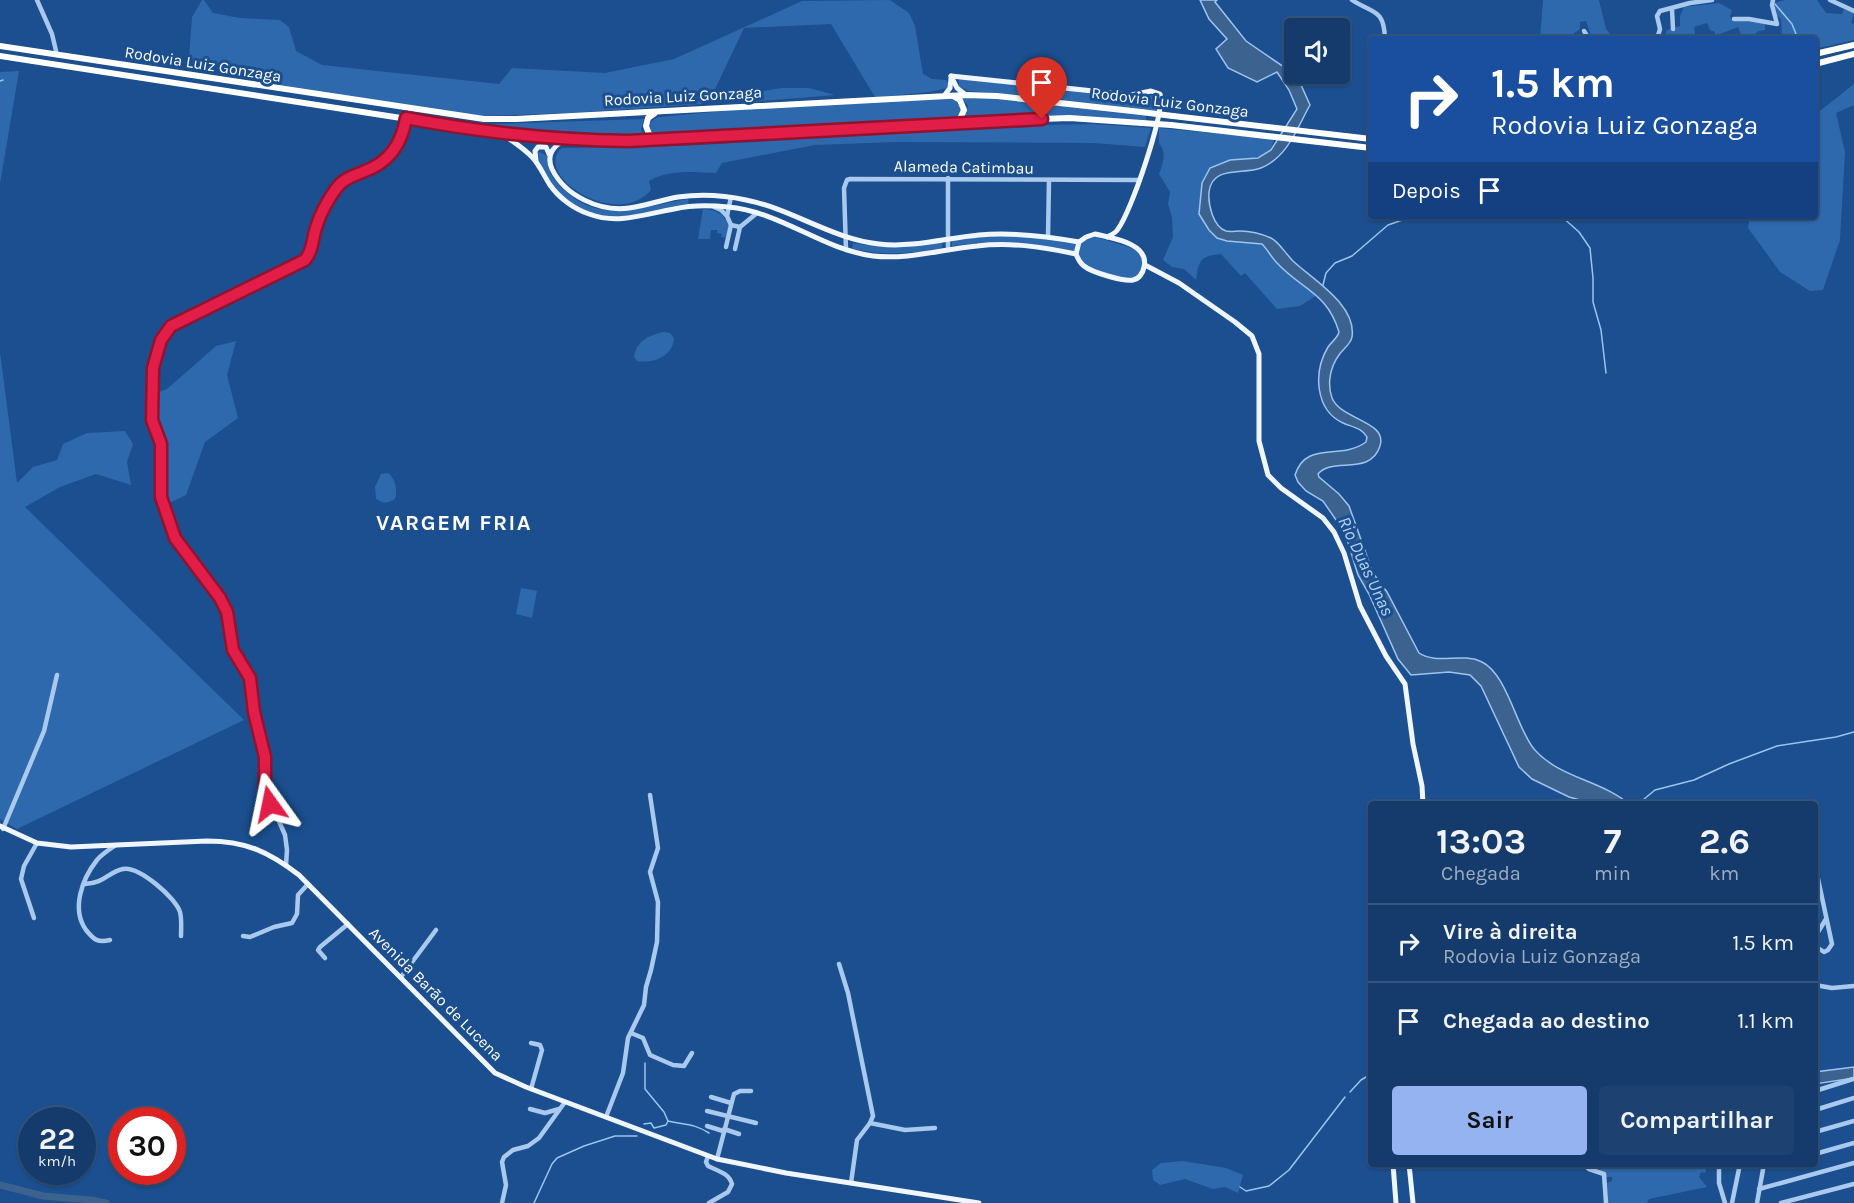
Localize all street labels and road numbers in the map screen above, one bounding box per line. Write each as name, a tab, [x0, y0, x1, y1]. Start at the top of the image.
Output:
street label: Rodovia Luiz Gonzaga	[123, 42, 283, 86]
street label: Rodovia Luiz Gonzaga	[603, 82, 763, 110]
street label: Rodovia Luiz Gonzaga	[1090, 83, 1250, 121]
street label: Alameda Catimbau	[894, 156, 1034, 178]
street label: Avenida Barão de Lucena	[365, 923, 507, 1065]

